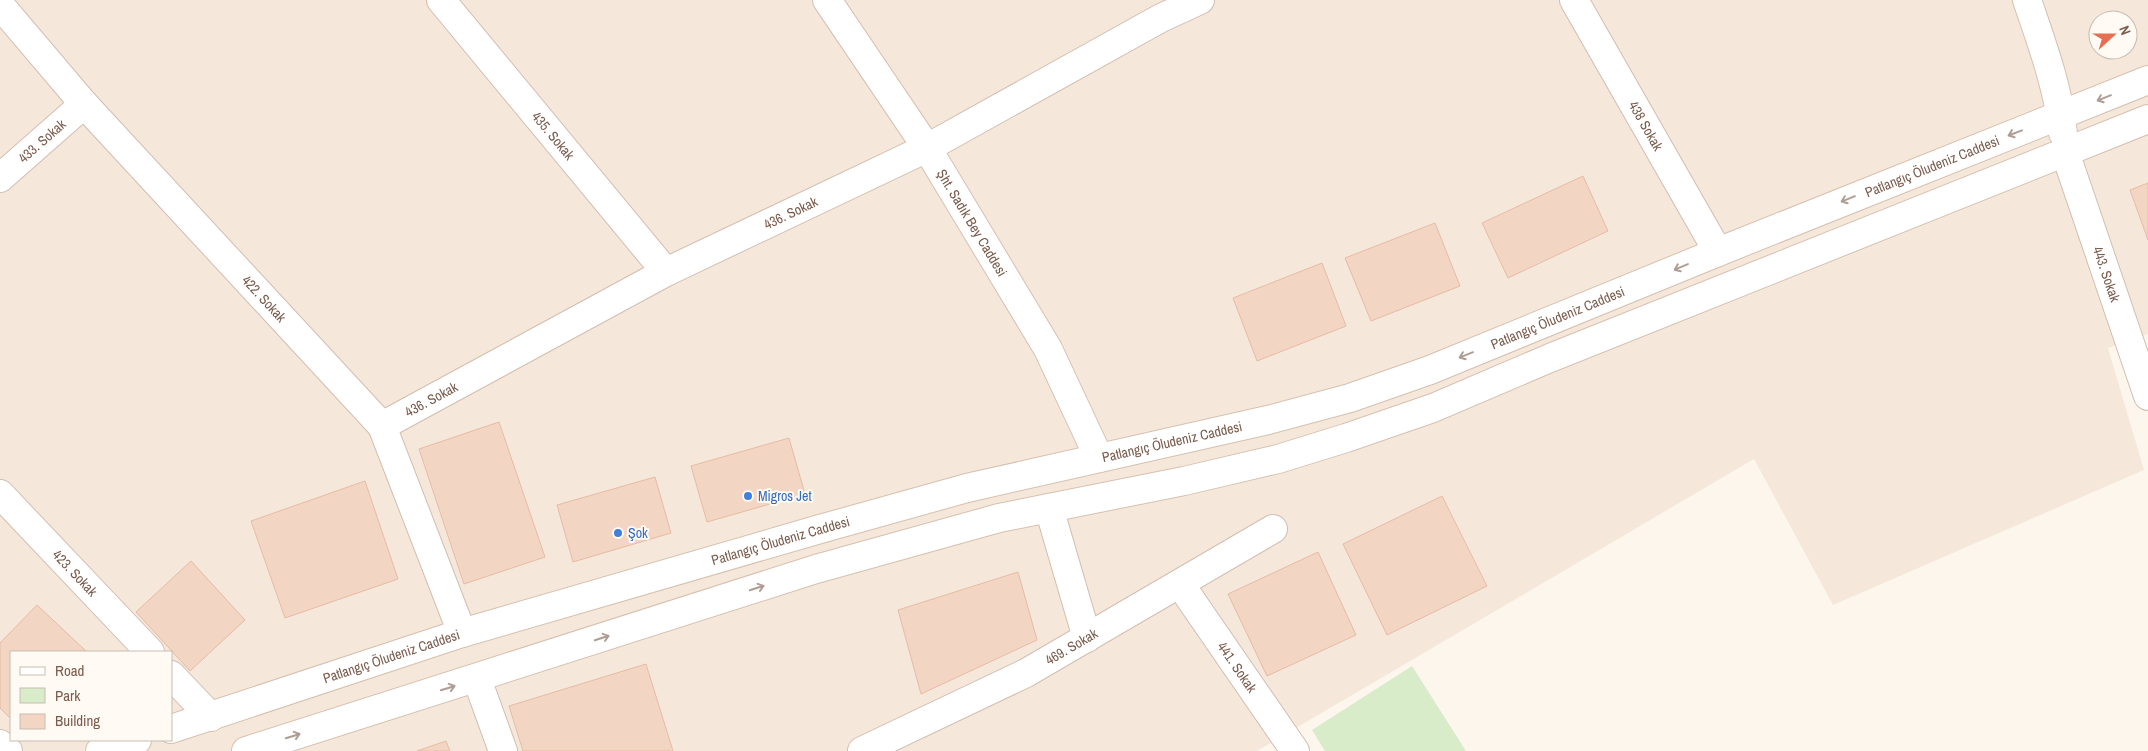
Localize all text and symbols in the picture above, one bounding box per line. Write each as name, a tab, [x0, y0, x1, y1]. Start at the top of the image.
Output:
north arrow	[2088, 10, 2138, 60]
text: N	[2115, 23, 2135, 37]
one-way arrow	[2097, 93, 2112, 103]
street label: 438 Sokak	[1625, 98, 1667, 154]
street label: 435. Sokak	[528, 108, 579, 164]
street label: 433. Sokak	[14, 115, 70, 167]
one-way arrow	[2008, 129, 2024, 138]
street label: Patlangıç Öludeniz Caddesi	[1862, 131, 2002, 201]
street label: Şht. Sadık Bey Caddesi	[933, 166, 1011, 280]
street label: 436. Sokak	[761, 192, 821, 233]
one-way arrow	[1841, 195, 1856, 205]
street label: 443. Sokak	[2089, 244, 2124, 304]
one-way arrow	[1674, 262, 1689, 272]
street label: 422. Sokak	[238, 271, 290, 326]
street label: Patlangıç Öludeniz Caddesi	[1488, 282, 1627, 353]
one-way arrow	[1459, 351, 1474, 360]
street label: 436. Sokak	[402, 378, 461, 421]
street label: Patlangıç Öludeniz Caddesi	[1100, 417, 1244, 466]
place label: Migros Jet	[758, 487, 812, 505]
marker: Migros Jet	[742, 490, 754, 502]
street label: Patlangıç Öludeniz Caddesi	[709, 512, 852, 569]
place label: Şok	[628, 524, 648, 542]
marker: Şok	[612, 527, 624, 539]
street label: 423. Sokak	[49, 546, 102, 600]
one-way arrow	[749, 583, 764, 592]
street label: 469. Sokak	[1042, 624, 1101, 669]
street label: Patlangıç Öludeniz Caddesi	[321, 625, 462, 687]
one-way arrow	[594, 632, 610, 642]
street label: 441. Sokak	[1214, 638, 1261, 696]
legend	[10, 651, 172, 741]
text: Road	[55, 660, 84, 681]
one-way arrow	[439, 682, 455, 692]
text: Park	[55, 685, 81, 706]
text: Building	[55, 710, 100, 731]
one-way arrow	[284, 731, 300, 741]

